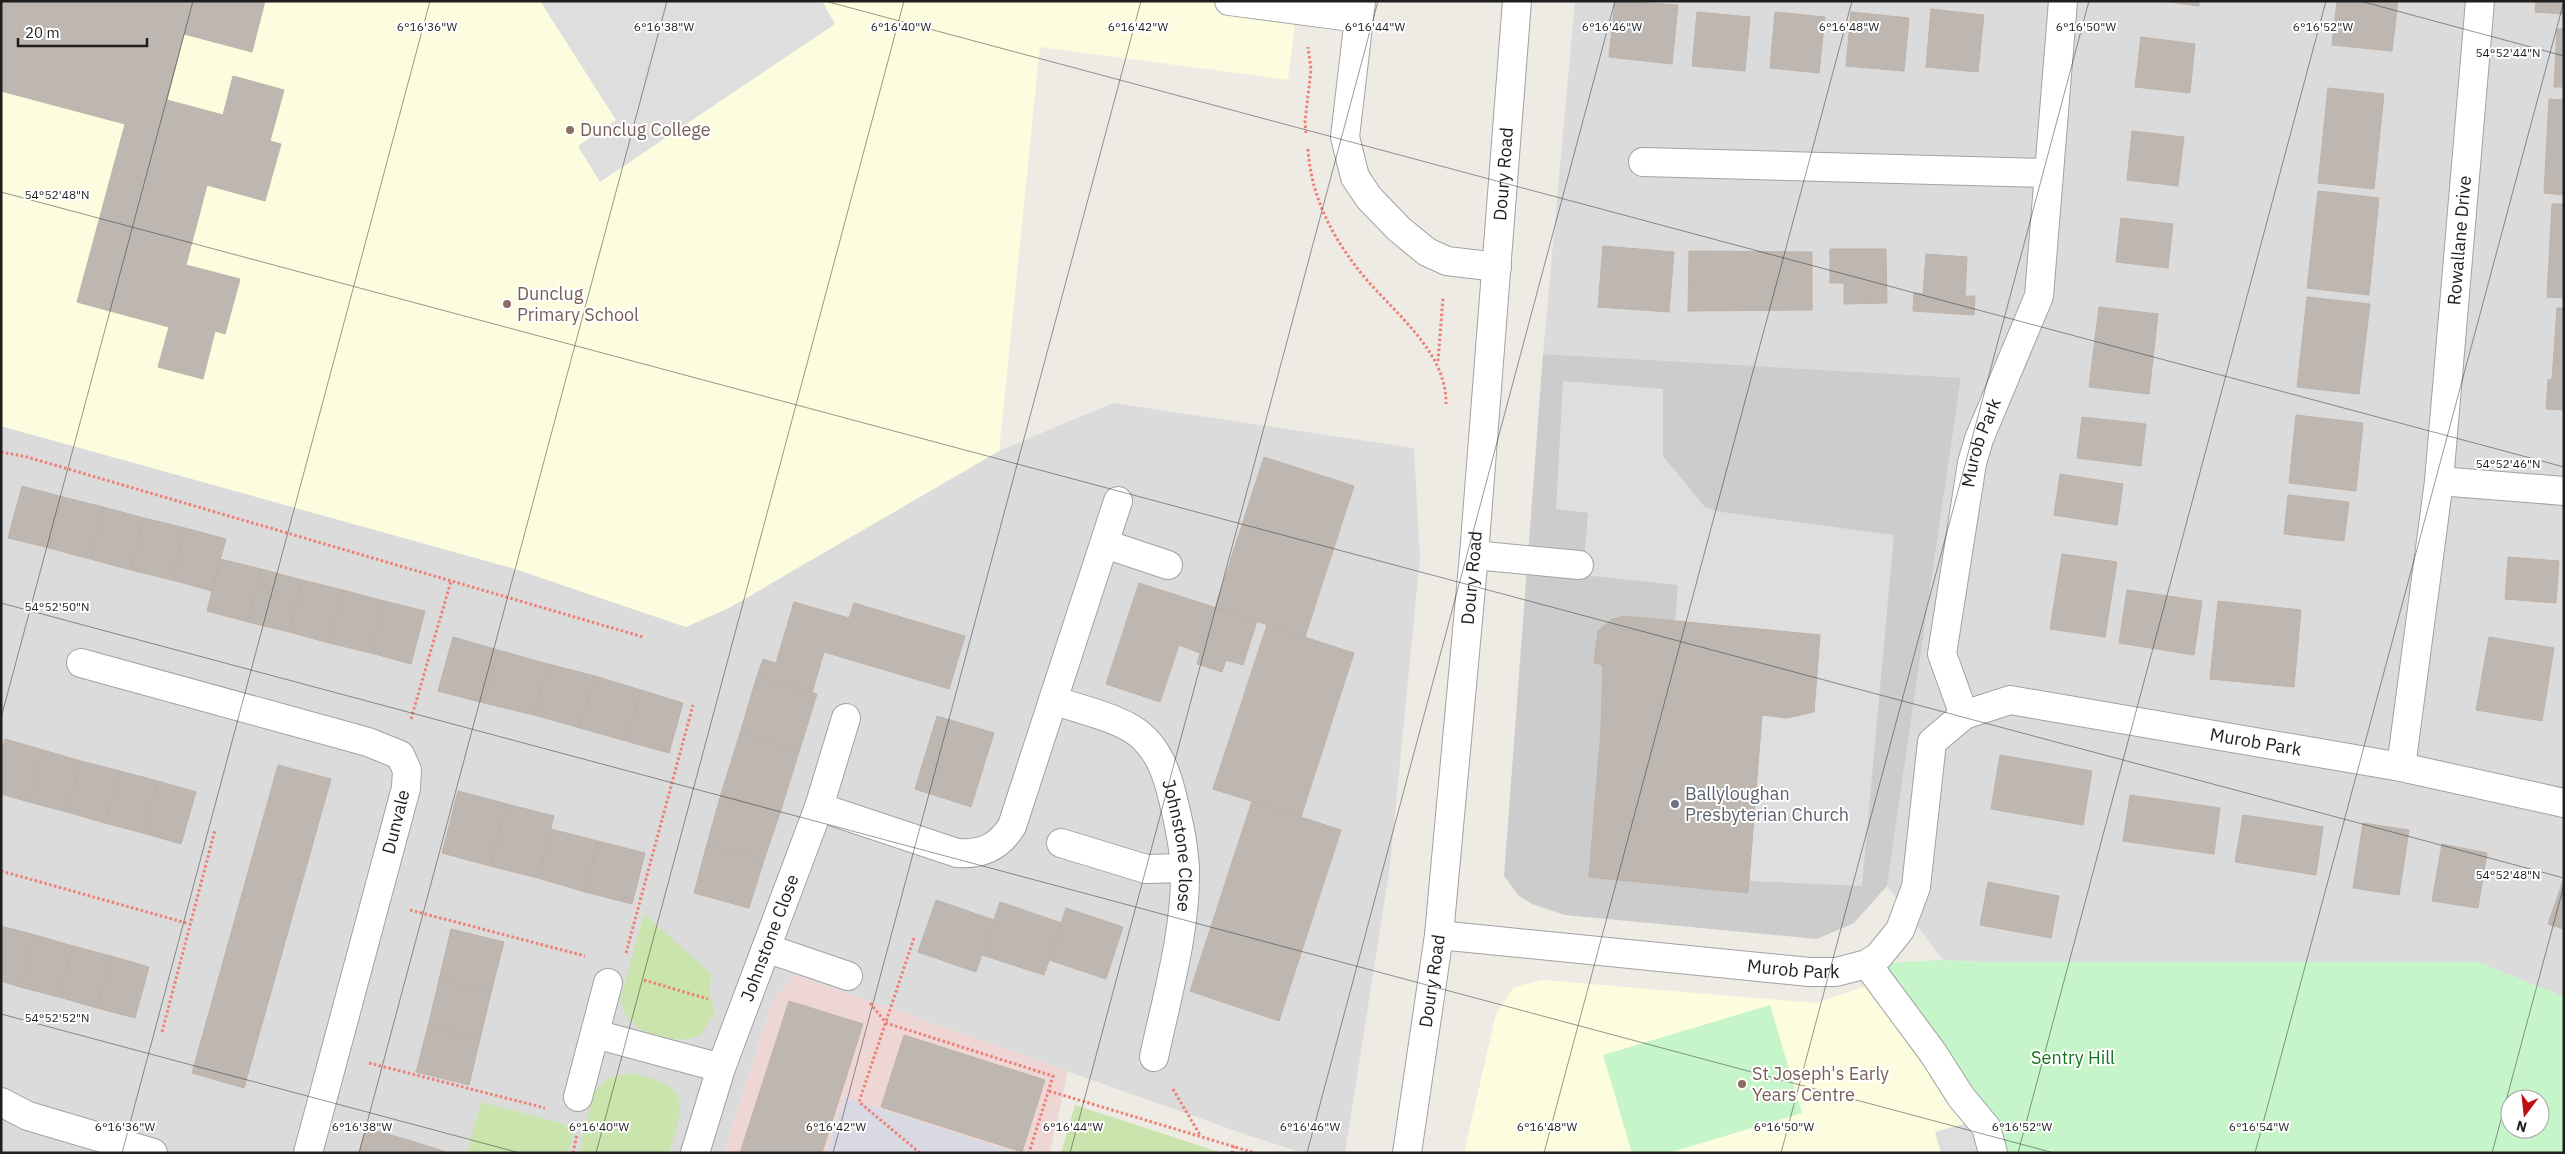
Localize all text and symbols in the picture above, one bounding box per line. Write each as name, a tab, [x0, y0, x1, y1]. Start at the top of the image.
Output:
scale bar	[18, 15, 146, 47]
text: 6°16'36"W	[397, 19, 458, 34]
text: 6°16'38"W	[634, 19, 695, 34]
text: 6°16'40"W	[871, 19, 932, 34]
text: 6°16'42"W	[1108, 19, 1169, 34]
text: 6°16'44"W	[1345, 19, 1406, 34]
text: 6°16'46"W	[1582, 19, 1643, 34]
text: 6°16'48"W	[1819, 19, 1880, 34]
text: 6°16'50"W	[2056, 19, 2117, 34]
text: 6°16'52"W	[2293, 19, 2354, 34]
text: 20 m	[25, 23, 60, 42]
text: 54°52'44"N	[2475, 45, 2541, 60]
place label: Dunclug College	[580, 118, 711, 141]
marker: Dunclug College	[564, 124, 576, 136]
street label: Doury Road	[1488, 126, 1518, 222]
street label: Rowallane Drive	[2442, 174, 2476, 306]
text: 54°52'48"N	[24, 187, 90, 202]
place label: Dunclug Primary School	[517, 282, 639, 326]
marker: Dunclug Primary School	[501, 298, 513, 310]
street label: Murob Park	[1956, 394, 2006, 489]
text: 54°52'46"N	[2475, 456, 2541, 471]
street label: Doury Road	[1456, 530, 1487, 626]
text: 54°52'50"N	[24, 599, 90, 614]
street label: Murob Park	[2208, 722, 2304, 761]
street label: Johnstone Close	[1157, 777, 1197, 913]
place label: Ballyloughan Presbyterian Church	[1685, 782, 1849, 826]
street label: Dunvale	[376, 787, 415, 856]
marker: Ballyloughan Presbyterian Church	[1669, 798, 1681, 810]
text: 54°52'48"N	[2475, 867, 2541, 882]
street label: Johnstone Close	[735, 871, 804, 1004]
street label: Doury Road	[1414, 933, 1450, 1029]
street label: Murob Park	[1746, 954, 1840, 983]
text: 54°52'52"N	[24, 1010, 90, 1025]
park label: Sentry Hill	[2031, 1046, 2115, 1069]
place label: St Joseph's Early Years Centre	[1752, 1062, 1889, 1106]
marker: St Joseph's Early Years Centre	[1736, 1078, 1748, 1090]
north arrow	[2500, 1089, 2550, 1139]
text: N	[2514, 1117, 2529, 1137]
text: 6°16'36"W	[95, 1119, 156, 1134]
text: 6°16'38"W	[332, 1119, 393, 1134]
text: 6°16'40"W	[569, 1119, 630, 1134]
text: 6°16'42"W	[806, 1119, 867, 1134]
text: 6°16'44"W	[1043, 1119, 1104, 1134]
text: 6°16'46"W	[1280, 1119, 1341, 1134]
text: 6°16'48"W	[1517, 1119, 1578, 1134]
text: 6°16'50"W	[1754, 1119, 1815, 1134]
text: 6°16'52"W	[1992, 1119, 2053, 1134]
text: 6°16'54"W	[2229, 1119, 2290, 1134]

